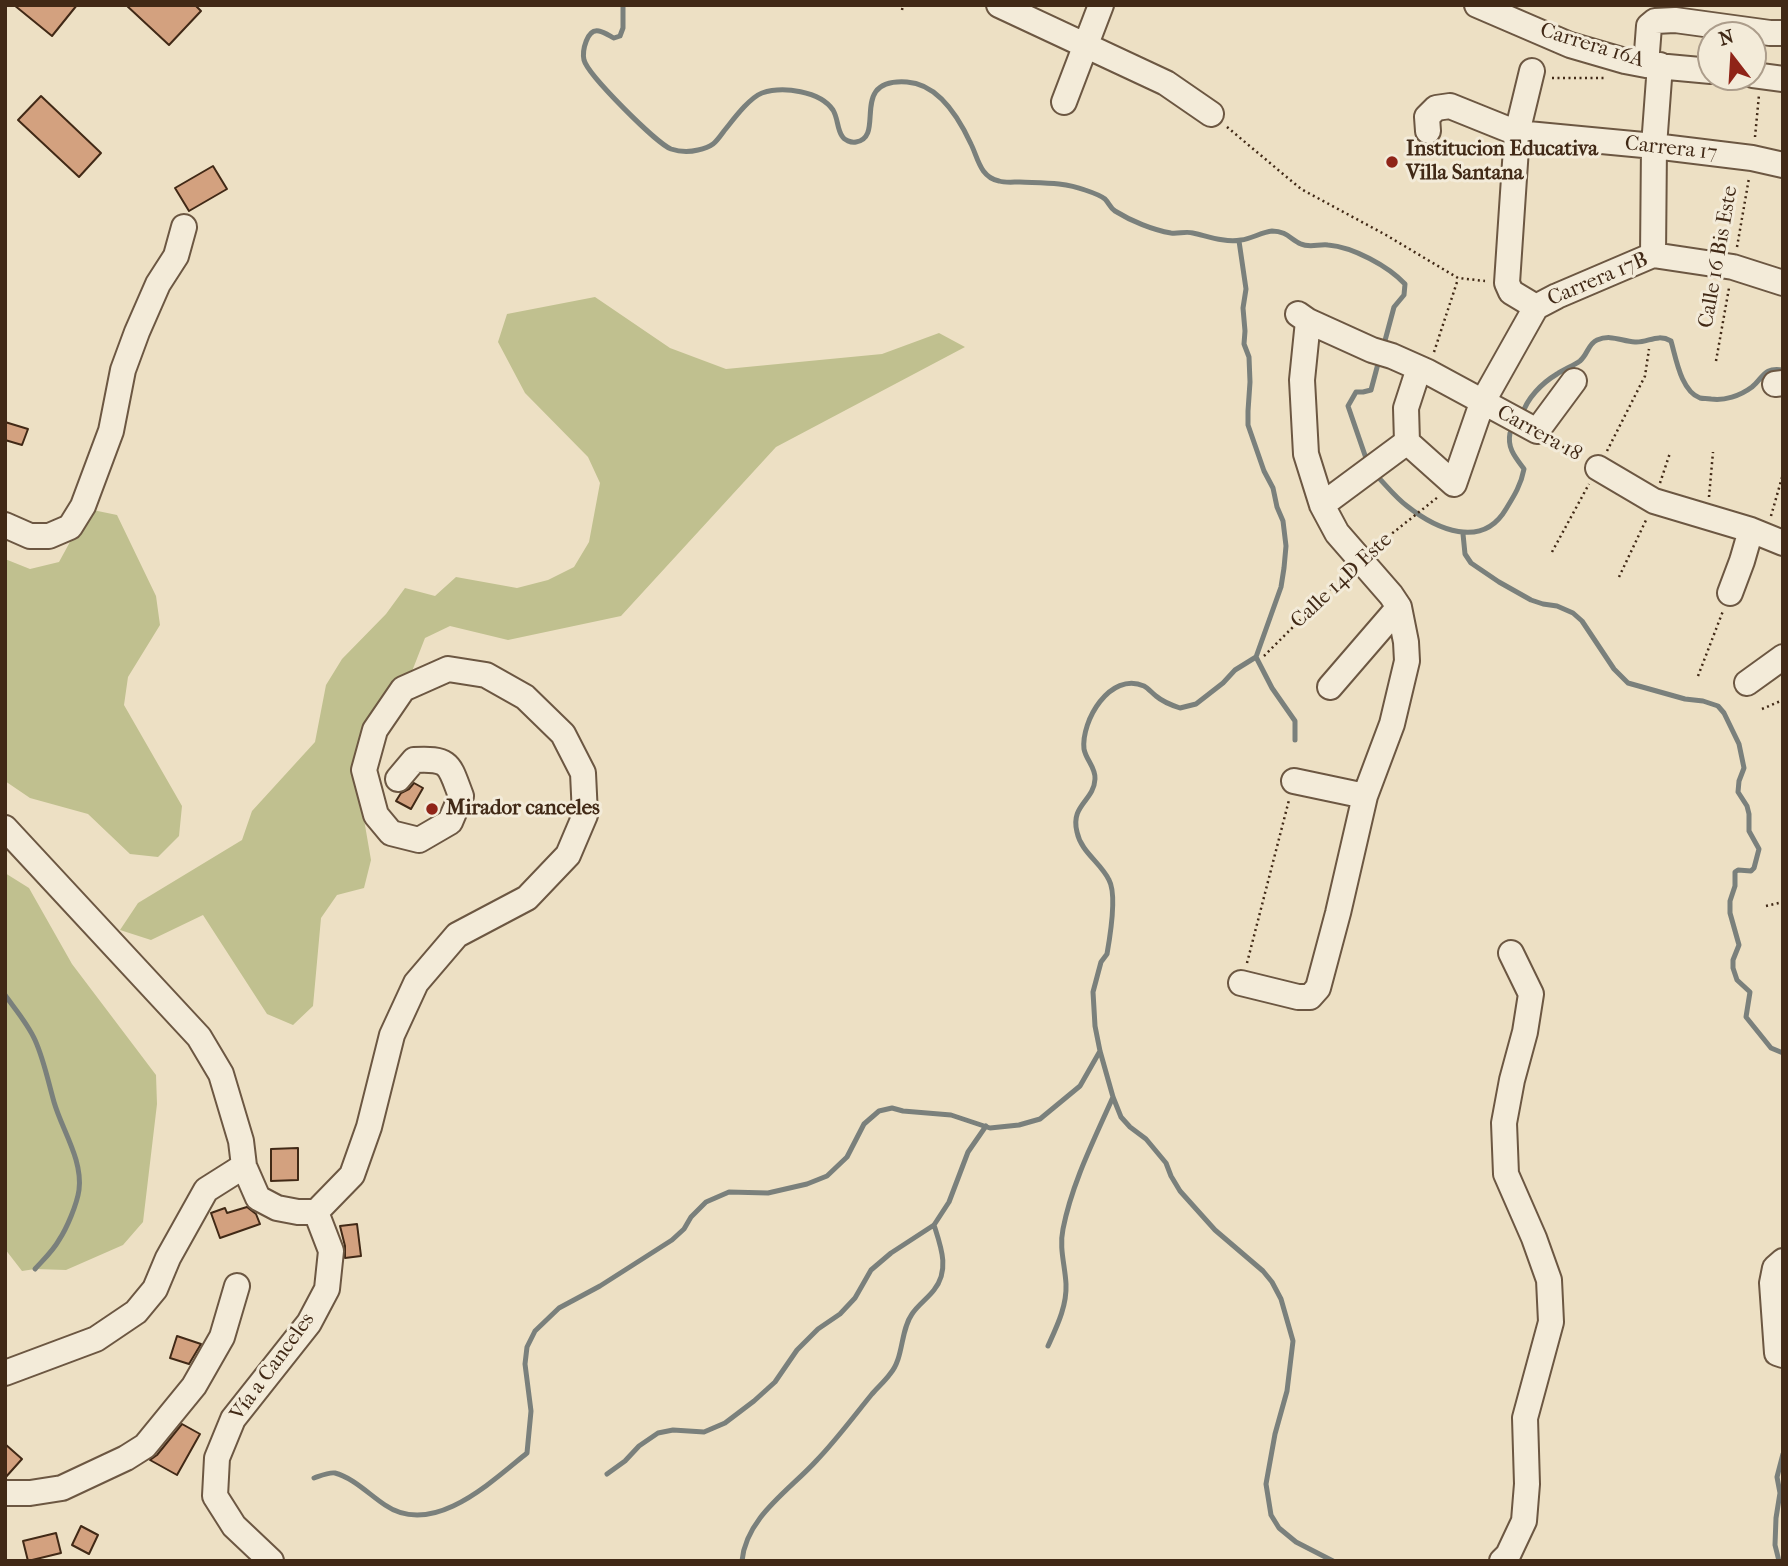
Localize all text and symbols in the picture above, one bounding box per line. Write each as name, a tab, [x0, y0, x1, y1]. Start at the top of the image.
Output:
street label: Carrera 16A	[1537, 18, 1647, 74]
north arrow	[1697, 21, 1767, 91]
text: N	[1716, 25, 1737, 50]
street label: Carrera 17	[1624, 132, 1718, 166]
place label: Institucion Educativa Villa Santana	[1406, 137, 1598, 187]
marker: Institucion Educativa Villa Santana	[1384, 154, 1400, 170]
street label: Calle 16 Bis Este	[1694, 184, 1744, 330]
street label: Carrera 17B	[1544, 248, 1652, 312]
street label: Carrera 18	[1492, 400, 1586, 468]
street label: Calle 14D Este	[1286, 528, 1398, 634]
place label: Mirador canceles	[446, 796, 600, 822]
marker: Mirador canceles	[424, 801, 440, 817]
street label: Vía a Canceles	[225, 1308, 321, 1426]

